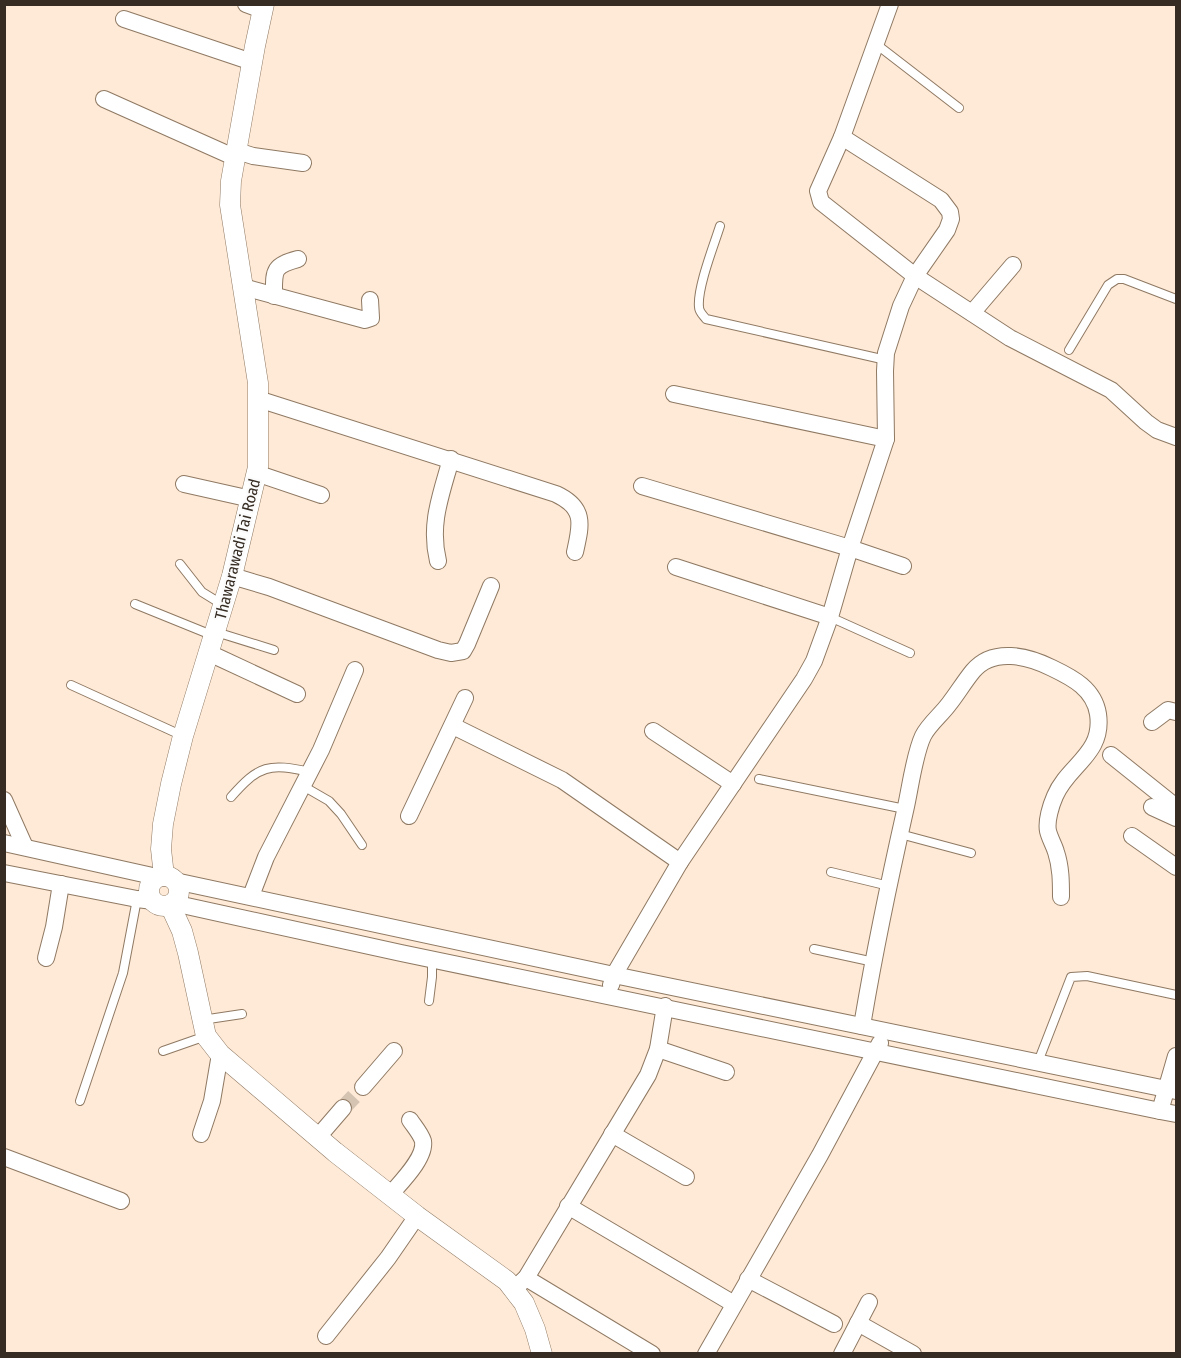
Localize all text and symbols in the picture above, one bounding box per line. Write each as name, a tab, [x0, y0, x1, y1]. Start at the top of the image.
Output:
street label: Thawarawadi Tai Road	[211, 477, 264, 622]

